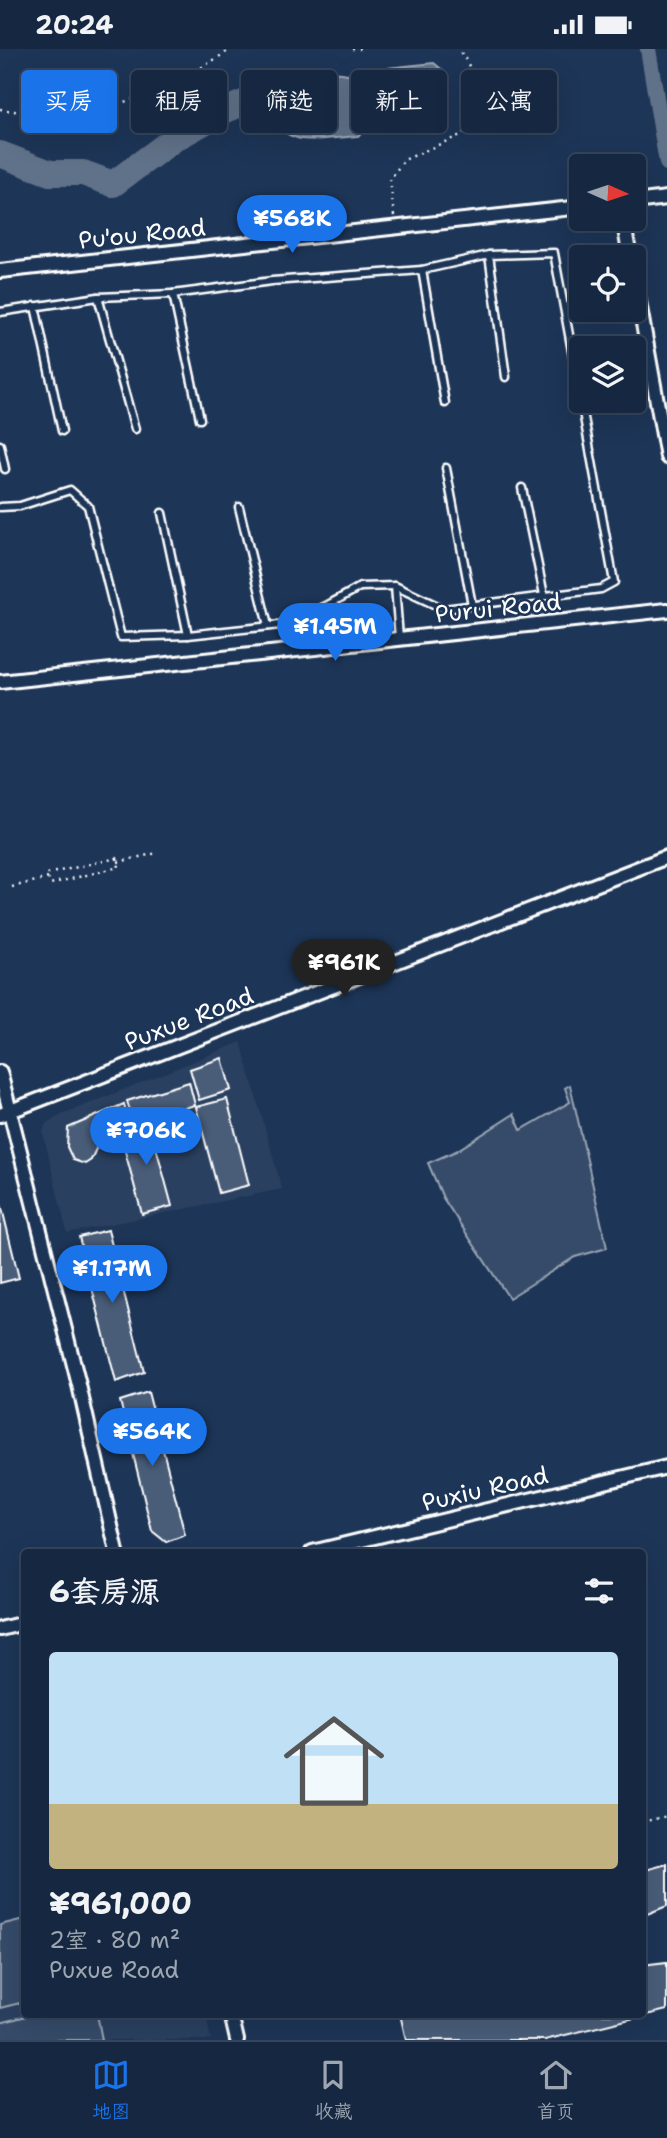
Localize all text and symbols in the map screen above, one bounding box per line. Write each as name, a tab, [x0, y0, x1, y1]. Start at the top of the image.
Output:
text: 20:24	[35, 7, 114, 42]
chip: 买房	[21, 70, 117, 133]
chip: 租房	[131, 70, 227, 133]
chip: 筛选	[241, 70, 337, 133]
chip: 新上	[351, 70, 447, 133]
chip: 公寓	[461, 70, 557, 133]
north arrow	[569, 154, 646, 231]
map controls	[569, 154, 646, 413]
pin: ¥568K	[243, 195, 341, 255]
text: ¥568K	[253, 203, 331, 233]
street label: Pu'ou Road	[77, 211, 207, 257]
button: locate	[569, 245, 646, 322]
button: layers	[569, 336, 646, 413]
street label: Purui Road	[433, 585, 563, 631]
pin: ¥1.45M	[278, 603, 392, 663]
text: ¥1.45M	[293, 611, 377, 641]
pin: ¥961K	[295, 939, 393, 999]
text: ¥961K	[308, 947, 380, 977]
street label: Puxue Road	[120, 980, 258, 1058]
pin: ¥706K	[97, 1107, 195, 1167]
text: ¥706K	[106, 1115, 186, 1145]
pin: ¥1.17M	[55, 1245, 169, 1305]
text: ¥1.17M	[72, 1253, 152, 1283]
pin: ¥564K	[103, 1409, 201, 1468]
text: ¥564K	[113, 1416, 191, 1446]
street label: Puxiu Road	[419, 1459, 551, 1519]
text: 6套房源	[49, 1571, 160, 1612]
icon: filters	[580, 1572, 618, 1610]
icon: home	[271, 1698, 397, 1824]
text: ¥961,000	[49, 1883, 192, 1924]
text: 2室 · 80 m²	[49, 1925, 180, 1955]
text: Puxue Road	[49, 1955, 179, 1985]
tab: 地图	[92, 2056, 130, 2124]
tab: 收藏	[314, 2056, 353, 2124]
tab: 首页	[537, 2056, 575, 2124]

